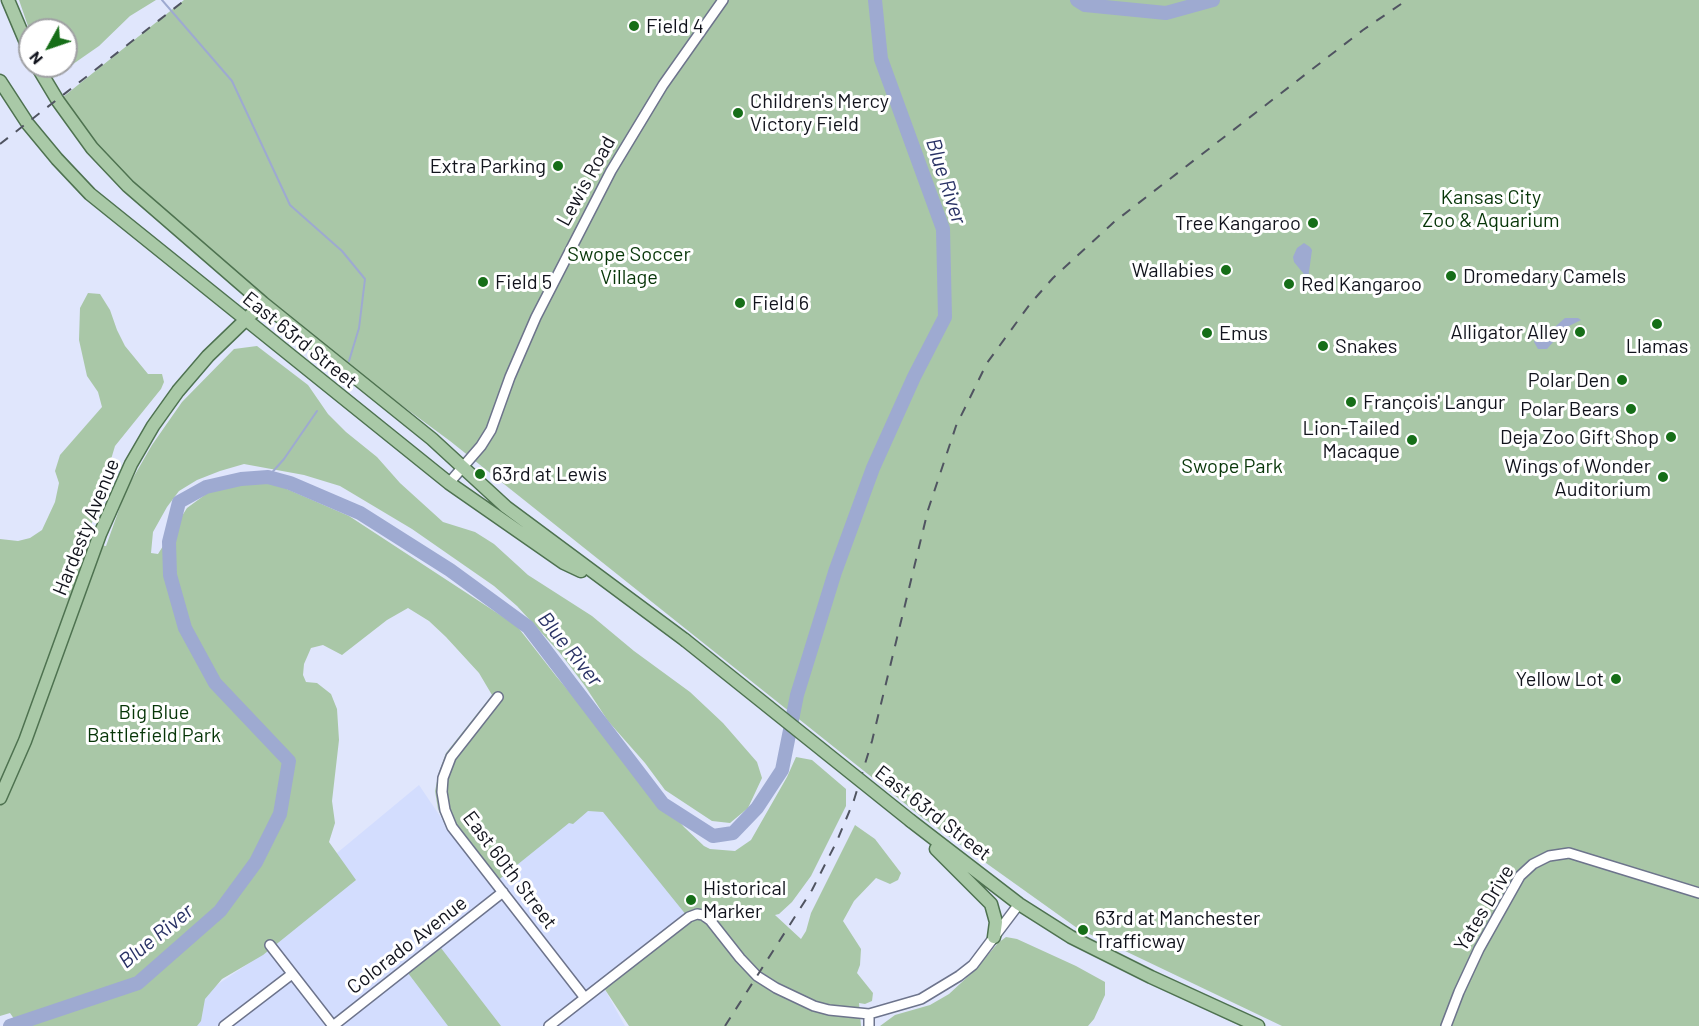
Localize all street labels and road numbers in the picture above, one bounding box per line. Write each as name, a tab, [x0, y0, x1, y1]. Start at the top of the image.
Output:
street label: Lewis Road	[551, 132, 621, 230]
street label: East 63rd Street	[238, 286, 362, 394]
street label: Hardesty Avenue	[48, 455, 124, 599]
street label: East 63rd Street	[870, 760, 996, 866]
street label: East 60th Street	[458, 806, 562, 934]
street label: Yates Drive	[1449, 861, 1519, 955]
street label: Colorado Avenue	[342, 891, 472, 999]

